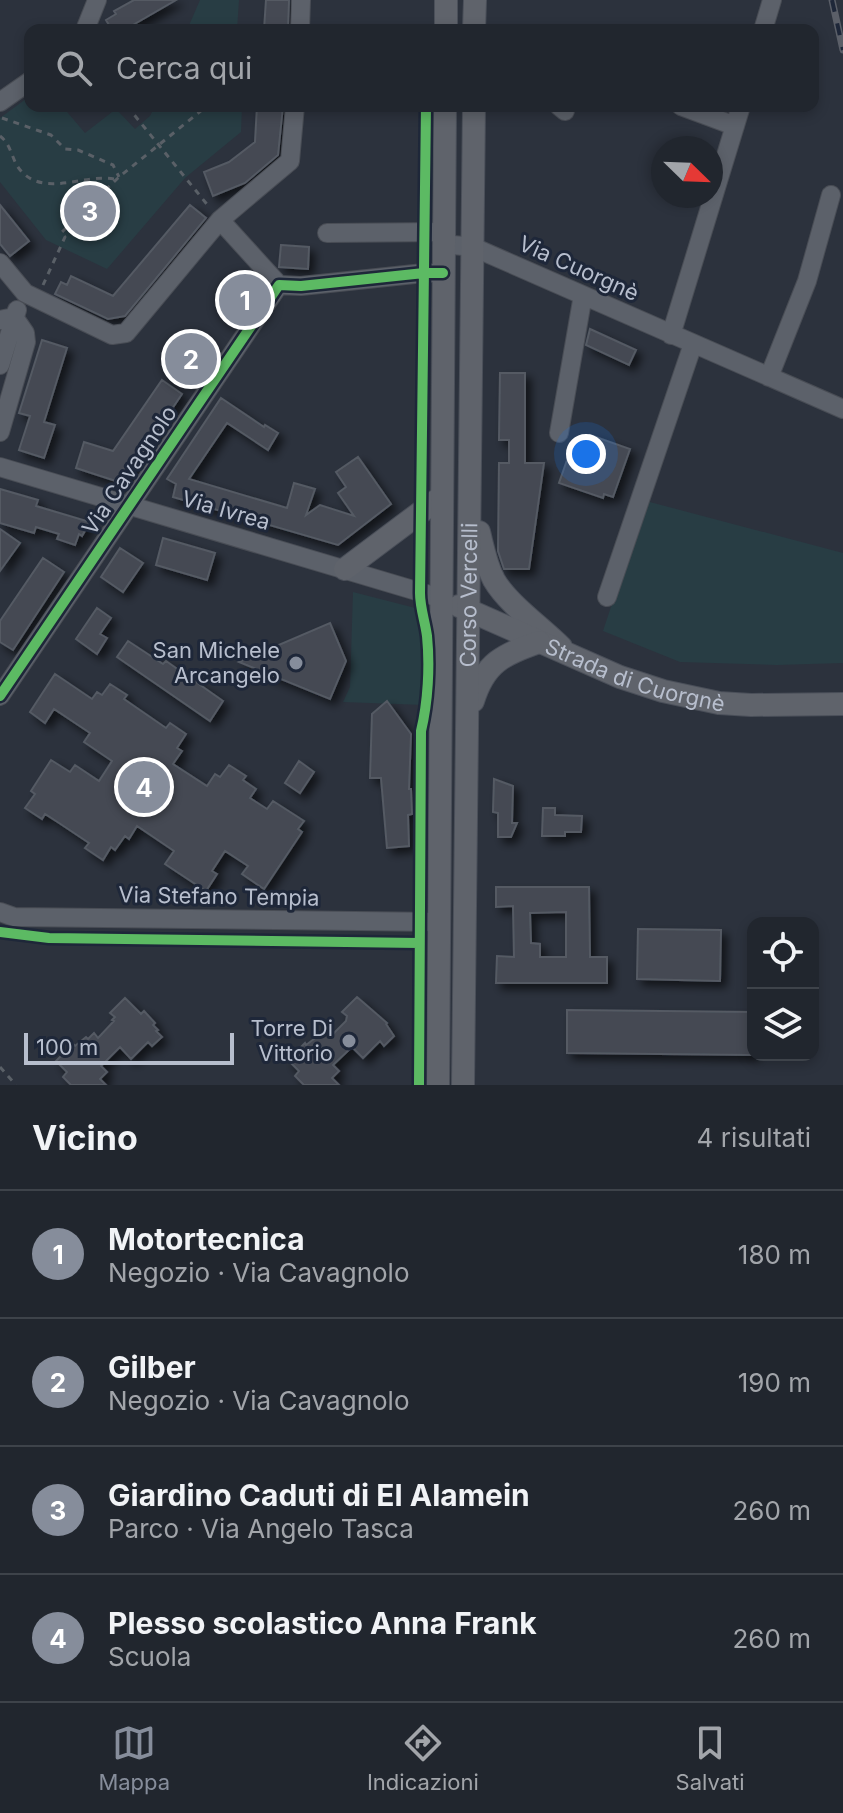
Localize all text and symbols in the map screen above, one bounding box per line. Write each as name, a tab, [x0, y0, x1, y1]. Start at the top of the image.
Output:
search box	[24, 24, 819, 112]
icon: search	[52, 46, 96, 90]
text: Cerca qui	[116, 50, 252, 86]
north arrow	[651, 136, 723, 208]
pin: 3	[64, 181, 116, 241]
street label: Via Cuorgnè	[515, 230, 643, 306]
pin: 1	[219, 270, 271, 330]
pin: 2	[165, 329, 217, 389]
street label: Via Cavagnolo	[76, 401, 182, 539]
your location	[566, 434, 606, 474]
street label: Via Ivrea	[179, 485, 273, 535]
street label: Corso Vercelli	[455, 522, 482, 668]
street label: Strada di Cuorgnè	[541, 633, 727, 717]
place label: San Michele Arcangelo	[153, 637, 280, 688]
marker: San Michele Arcangelo	[287, 654, 305, 672]
pin: 4	[118, 757, 170, 817]
street label: Via Stefano Tempia	[118, 881, 320, 911]
map controls	[747, 917, 819, 1061]
button: locate	[747, 917, 819, 989]
button: layers	[747, 989, 819, 1061]
place label: Torre Di Vittorio	[251, 1015, 333, 1066]
scale bar	[24, 1029, 234, 1065]
marker: Torre Di Vittorio	[340, 1032, 358, 1050]
text: 100 m	[36, 1034, 98, 1060]
text: Vicino	[32, 1117, 138, 1158]
text: 4 risultati	[697, 1122, 811, 1153]
text: Motortecnica	[108, 1221, 305, 1257]
text: 1	[52, 1239, 64, 1270]
text: 180 m	[738, 1239, 811, 1270]
text: Negozio · Via Cavagnolo	[108, 1257, 410, 1288]
text: Gilber	[108, 1349, 196, 1385]
text: 2	[50, 1367, 66, 1398]
text: 190 m	[738, 1367, 811, 1398]
text: Negozio · Via Cavagnolo	[108, 1385, 410, 1416]
text: Giardino Caduti di El Alamein	[108, 1477, 530, 1513]
text: 3	[50, 1495, 66, 1526]
text: 260 m	[733, 1495, 811, 1526]
text: Parco · Via Angelo Tasca	[108, 1513, 414, 1544]
text: Plesso scolastico Anna Frank	[108, 1605, 537, 1641]
text: 4	[49, 1623, 67, 1654]
text: 260 m	[733, 1623, 811, 1654]
text: Scuola	[108, 1641, 191, 1672]
tab: Mappa	[98, 1721, 170, 1795]
tab: Indicazioni	[367, 1721, 479, 1795]
tab: Salvati	[676, 1721, 745, 1795]

